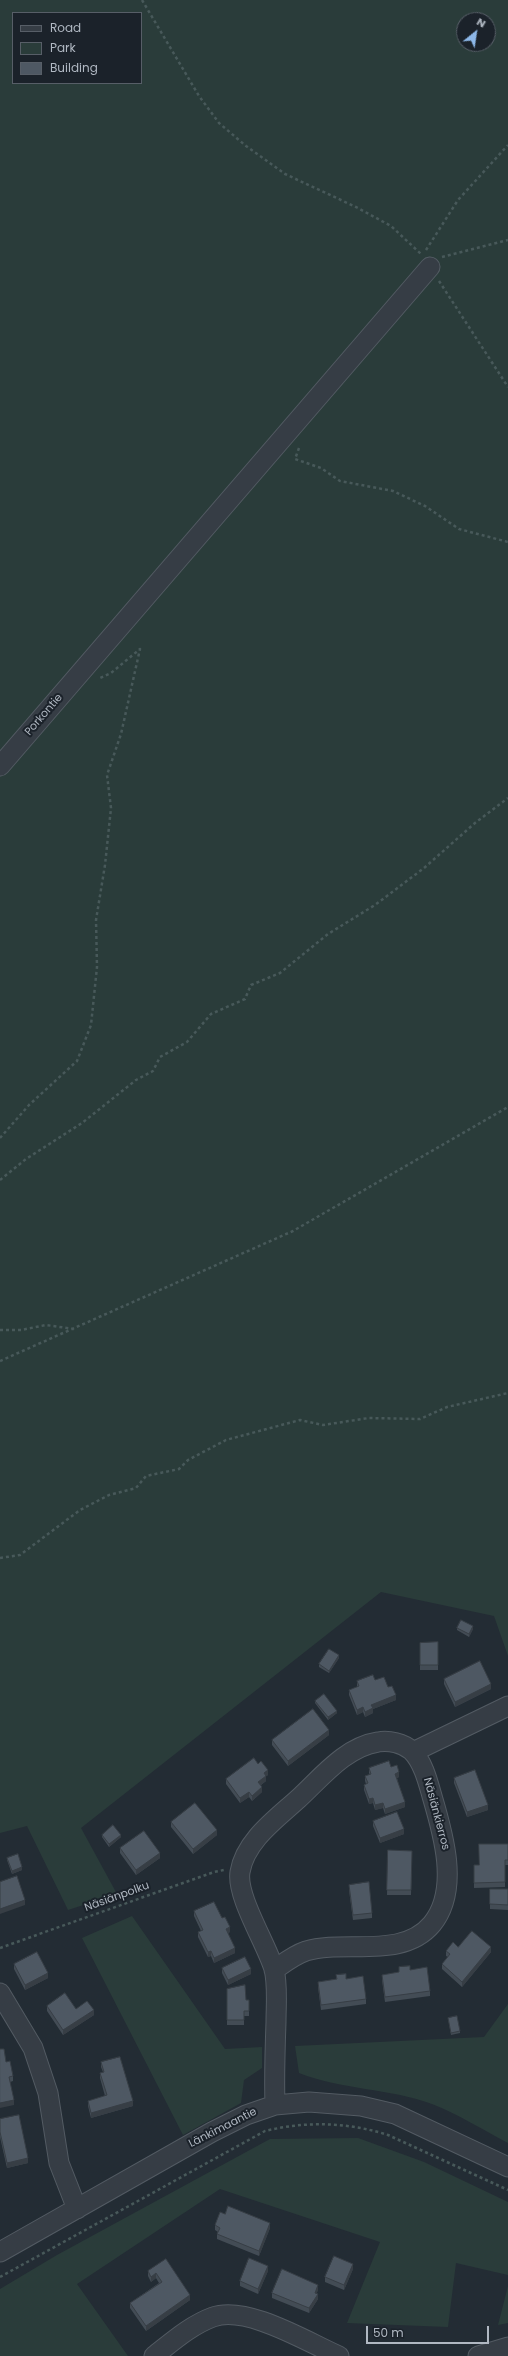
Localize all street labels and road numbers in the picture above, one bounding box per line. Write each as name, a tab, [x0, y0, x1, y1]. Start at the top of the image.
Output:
street label: Porkontie	[22, 692, 66, 738]
street label: Näsiänkierros	[420, 1776, 452, 1852]
street label: Näsiänpolku	[83, 1879, 151, 1915]
street label: Länkimaantie	[187, 2105, 259, 2151]

